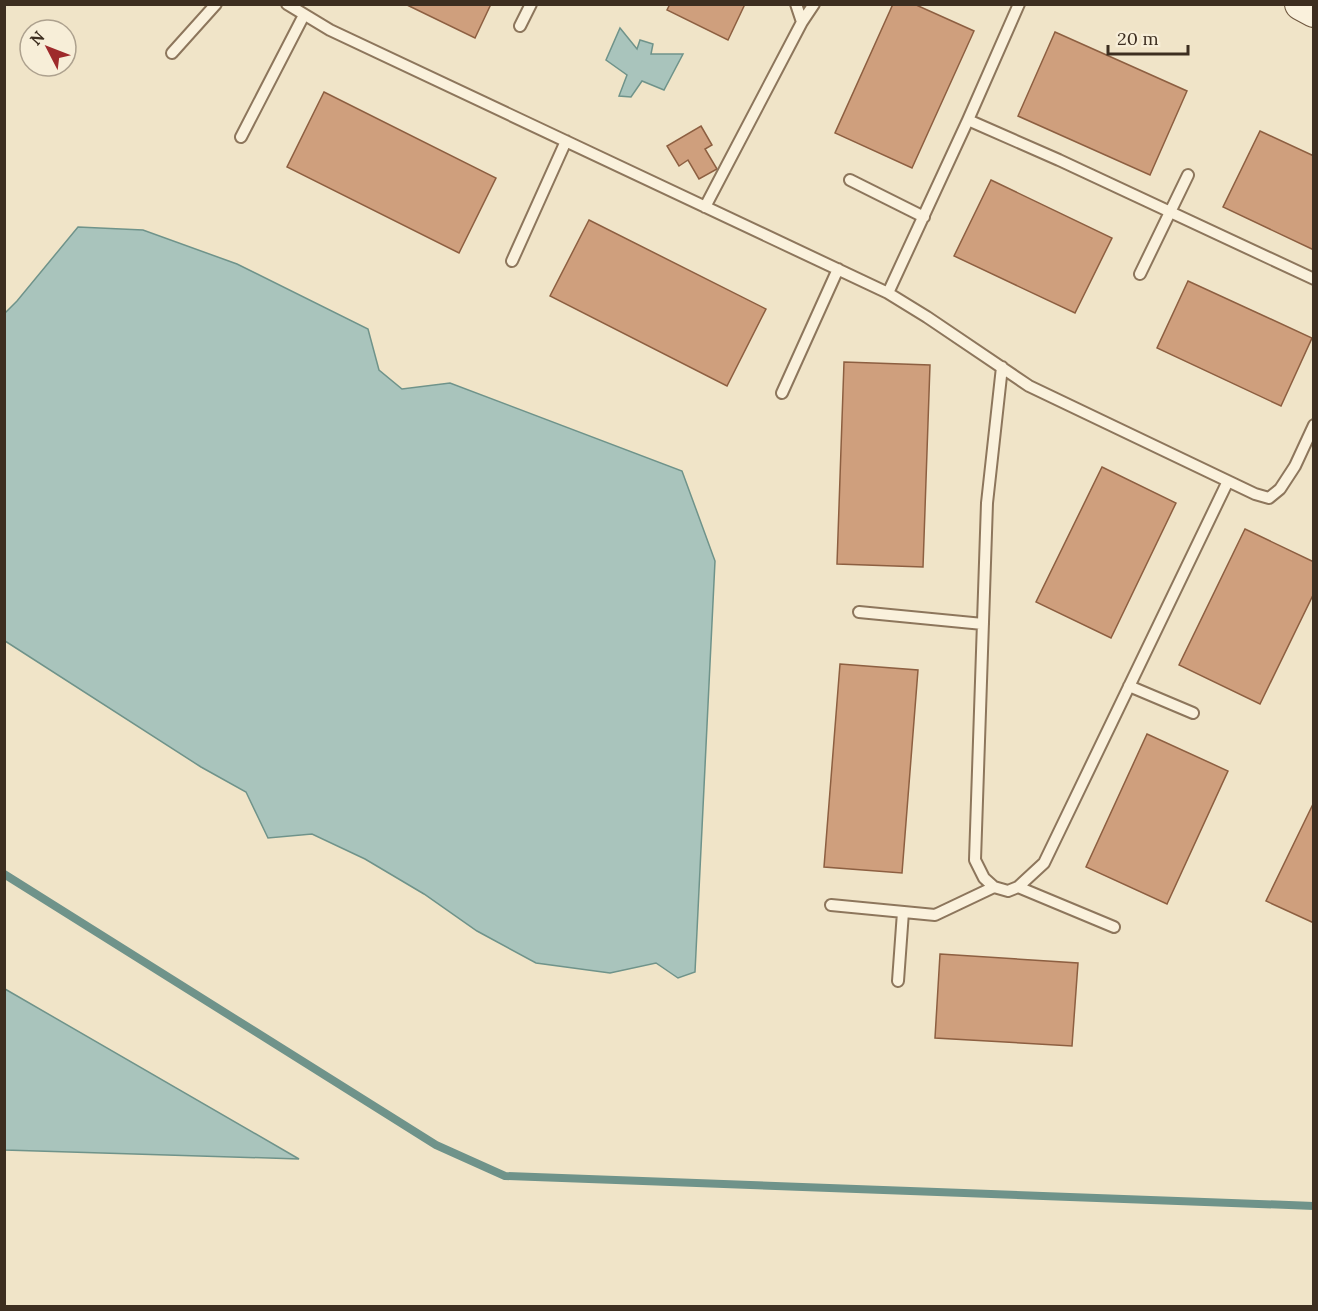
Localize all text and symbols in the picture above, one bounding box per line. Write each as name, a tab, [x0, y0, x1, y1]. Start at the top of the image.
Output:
north arrow	[18, 18, 78, 78]
scale bar	[1108, 18, 1188, 56]
text: N	[25, 27, 48, 49]
text: 20 m	[1117, 27, 1159, 50]

